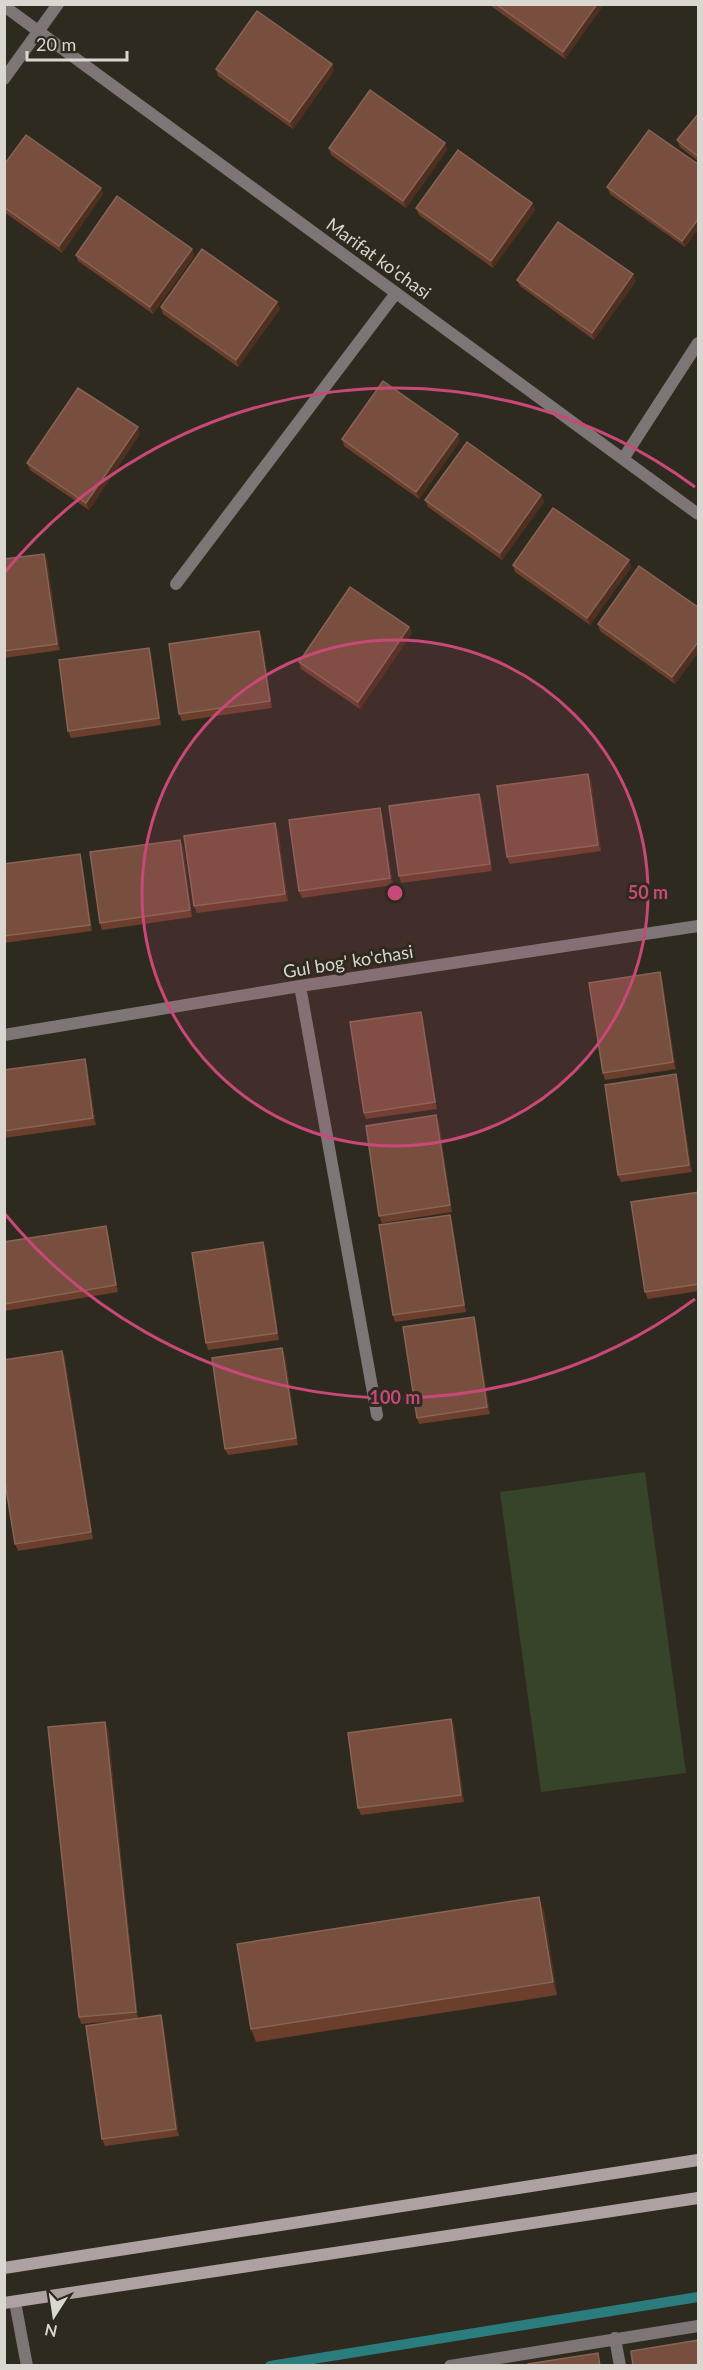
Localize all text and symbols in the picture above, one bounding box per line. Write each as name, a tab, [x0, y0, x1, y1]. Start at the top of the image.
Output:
scale bar	[27, 24, 128, 62]
text: 20 m	[36, 33, 76, 55]
street label: Marifat ko'chasi	[322, 213, 436, 303]
text: 50 m	[628, 881, 668, 903]
centre of rings	[385, 883, 405, 903]
street label: Gul bog' ko'chasi	[281, 940, 415, 982]
text: 100 m	[370, 1386, 420, 1408]
north arrow	[24, 2286, 84, 2346]
text: N	[43, 2321, 59, 2342]

